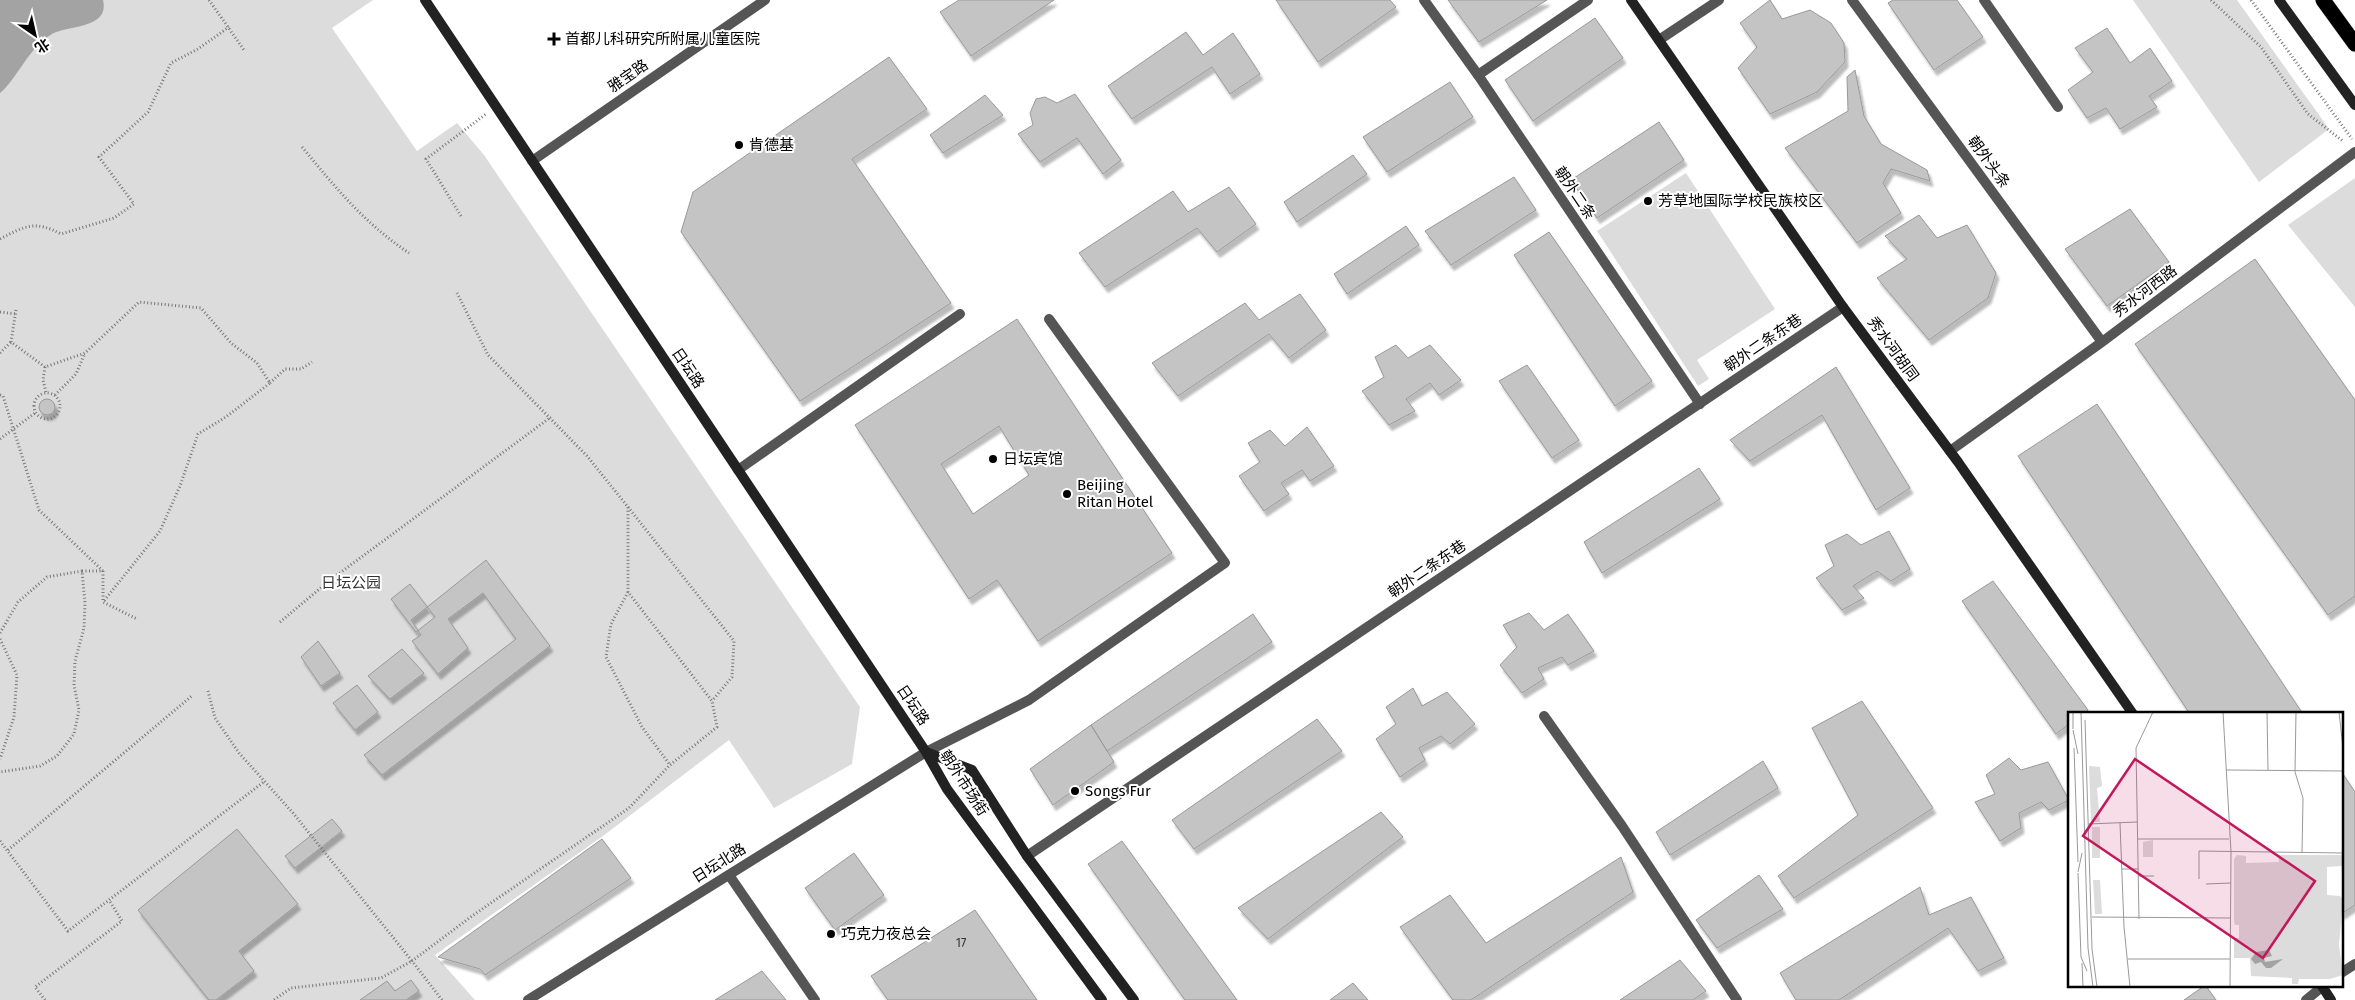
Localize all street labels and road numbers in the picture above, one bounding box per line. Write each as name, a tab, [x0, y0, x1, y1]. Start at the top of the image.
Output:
street label: 雅宝路	[604, 56, 652, 96]
street label: 朝外头条	[1964, 132, 2014, 192]
street label: 朝外二条	[1551, 163, 1599, 223]
street label: 秀水河西路	[2110, 261, 2180, 321]
street label: 朝外二条东巷	[1721, 310, 1805, 376]
street label: 秀水河胡同	[1864, 313, 1922, 385]
street label: 日坛路	[668, 344, 708, 392]
street label: 朝外二条东巷	[1385, 536, 1469, 602]
street label: 日坛路	[893, 681, 933, 729]
street label: 朝外市场街	[936, 747, 992, 819]
street label: 日坛北路	[689, 839, 749, 887]

